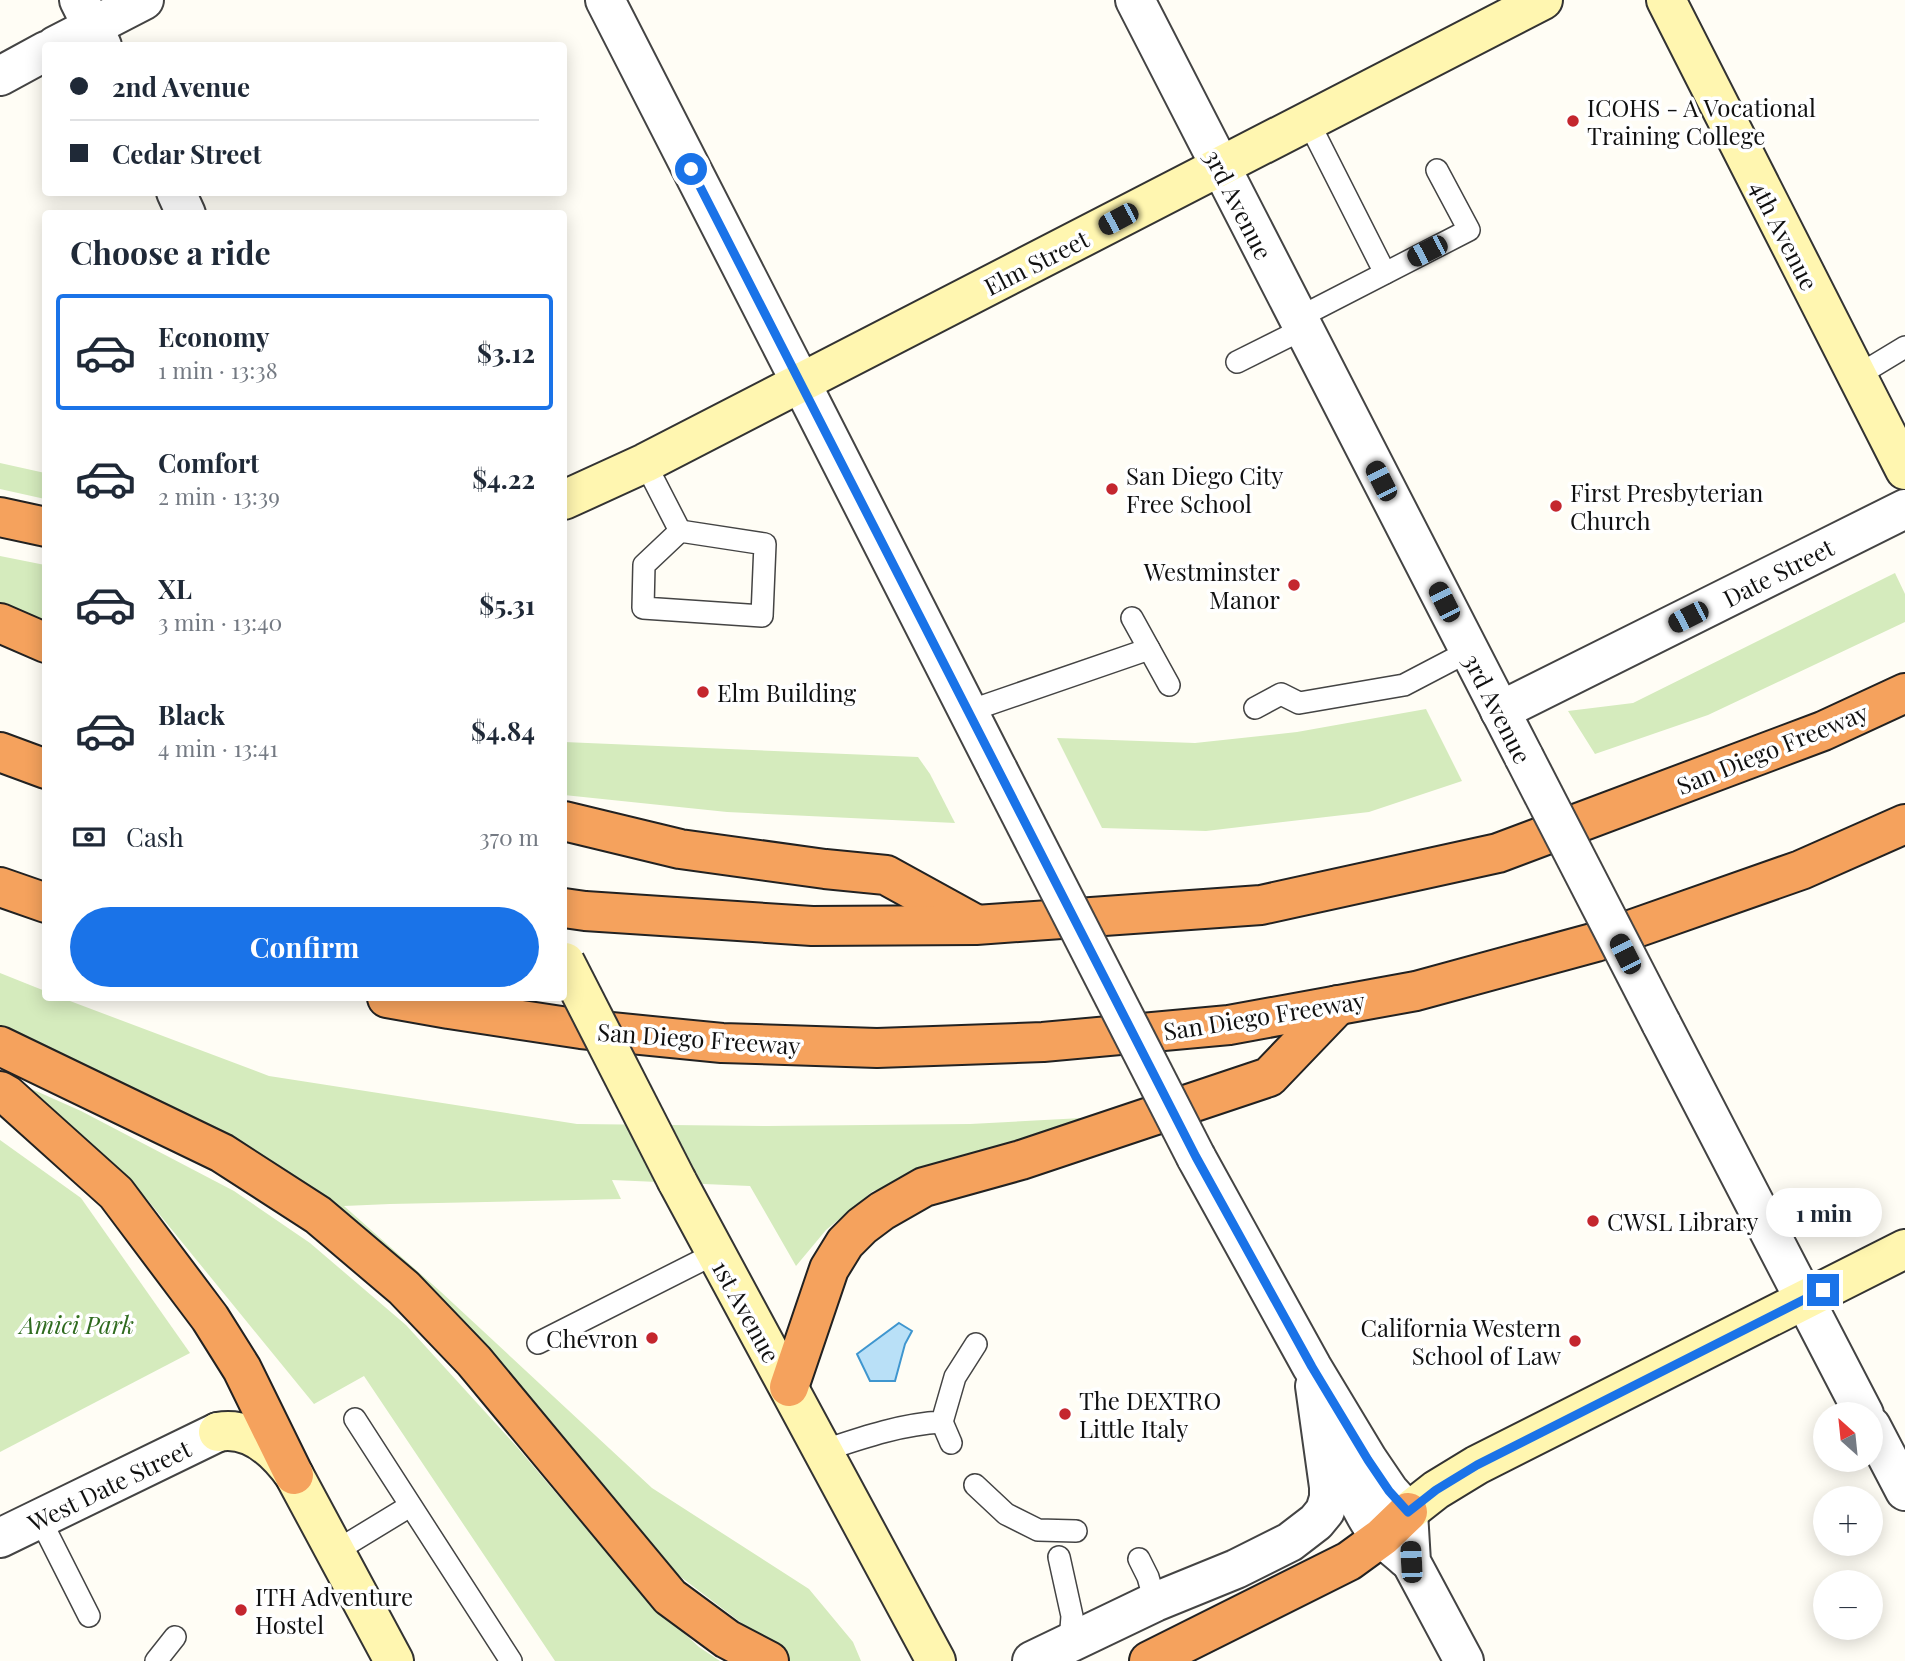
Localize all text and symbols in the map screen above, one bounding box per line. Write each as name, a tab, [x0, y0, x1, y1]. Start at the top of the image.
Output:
text: 2nd Avenue	[112, 69, 250, 104]
place label: ICOHS - A Vocational Training College	[1587, 91, 1816, 151]
marker: ICOHS - A Vocational Training College	[1565, 113, 1581, 129]
text: Cedar Street	[112, 136, 262, 171]
street label: 3rd Avenue	[1198, 144, 1280, 264]
route start	[675, 153, 707, 185]
street label: 4th Avenue	[1744, 175, 1826, 295]
car	[1095, 200, 1142, 238]
street label: Elm Street	[978, 222, 1094, 302]
text: Choose a ride	[70, 230, 271, 273]
car	[1404, 232, 1451, 270]
text: Economy	[158, 319, 269, 354]
icon: car	[74, 321, 137, 384]
text: $3.12	[477, 335, 535, 370]
text: 1 min · 13:38	[158, 354, 278, 385]
text: Comfort	[158, 445, 259, 480]
icon: car	[74, 447, 137, 510]
car	[1363, 458, 1400, 504]
place label: San Diego City Free School	[1126, 459, 1283, 519]
text: $4.22	[472, 461, 535, 496]
place label: First Presbyterian Church	[1570, 476, 1763, 536]
text: 2 min · 13:39	[158, 480, 280, 511]
marker: San Diego City Free School	[1104, 481, 1120, 497]
marker: First Presbyterian Church	[1548, 498, 1564, 514]
street label: Date Street	[1717, 530, 1839, 614]
place label: Westminster Manor	[1143, 555, 1280, 615]
text: XL	[158, 571, 192, 606]
icon: car	[74, 573, 137, 636]
marker: Westminster Manor	[1286, 577, 1302, 593]
car	[1426, 579, 1463, 625]
text: $5.31	[479, 587, 535, 622]
car	[1665, 598, 1712, 636]
text: 3 min · 13:40	[158, 606, 282, 637]
street label: 3rd Avenue	[1457, 648, 1539, 768]
place label: Elm Building	[717, 676, 856, 708]
marker: Elm Building	[695, 684, 711, 700]
street label: San Diego Freeway	[1672, 695, 1872, 801]
text: Black	[158, 697, 225, 732]
icon: car	[74, 699, 137, 762]
text: $4.84	[471, 713, 535, 748]
text: 4 min · 13:41	[158, 732, 278, 763]
icon: cash	[70, 818, 108, 856]
text: Cash	[126, 819, 184, 854]
text: 370 m	[479, 821, 539, 852]
button: Confirm	[70, 907, 539, 987]
car	[1607, 931, 1644, 977]
street label: San Diego Freeway	[1161, 983, 1367, 1047]
street label: San Diego Freeway	[596, 1015, 802, 1061]
callout: 1 min	[1765, 1188, 1881, 1238]
text: 1 min	[1796, 1197, 1852, 1228]
place label: CWSL Library	[1607, 1205, 1758, 1237]
marker: CWSL Library	[1585, 1213, 1601, 1229]
street label: 1st Avenue	[706, 1254, 788, 1368]
route end	[1807, 1274, 1839, 1306]
park label: Amici Park	[17, 1308, 134, 1340]
place label: California Western School of Law	[1360, 1311, 1562, 1371]
place label: Chevron	[546, 1322, 638, 1354]
marker: Chevron	[644, 1330, 660, 1346]
marker: California Western School of Law	[1567, 1333, 1583, 1349]
place label: The DEXTRO Little Italy	[1079, 1384, 1221, 1444]
north arrow	[1813, 1402, 1883, 1472]
map controls	[1813, 1402, 1883, 1640]
marker: The DEXTRO Little Italy	[1057, 1406, 1073, 1422]
street label: West Date Street	[21, 1432, 196, 1539]
button: +	[1813, 1486, 1883, 1556]
car	[1400, 1540, 1423, 1584]
button: −	[1813, 1570, 1883, 1640]
place label: ITH Adventure Hostel	[255, 1580, 413, 1640]
marker: ITH Adventure Hostel	[233, 1602, 249, 1618]

